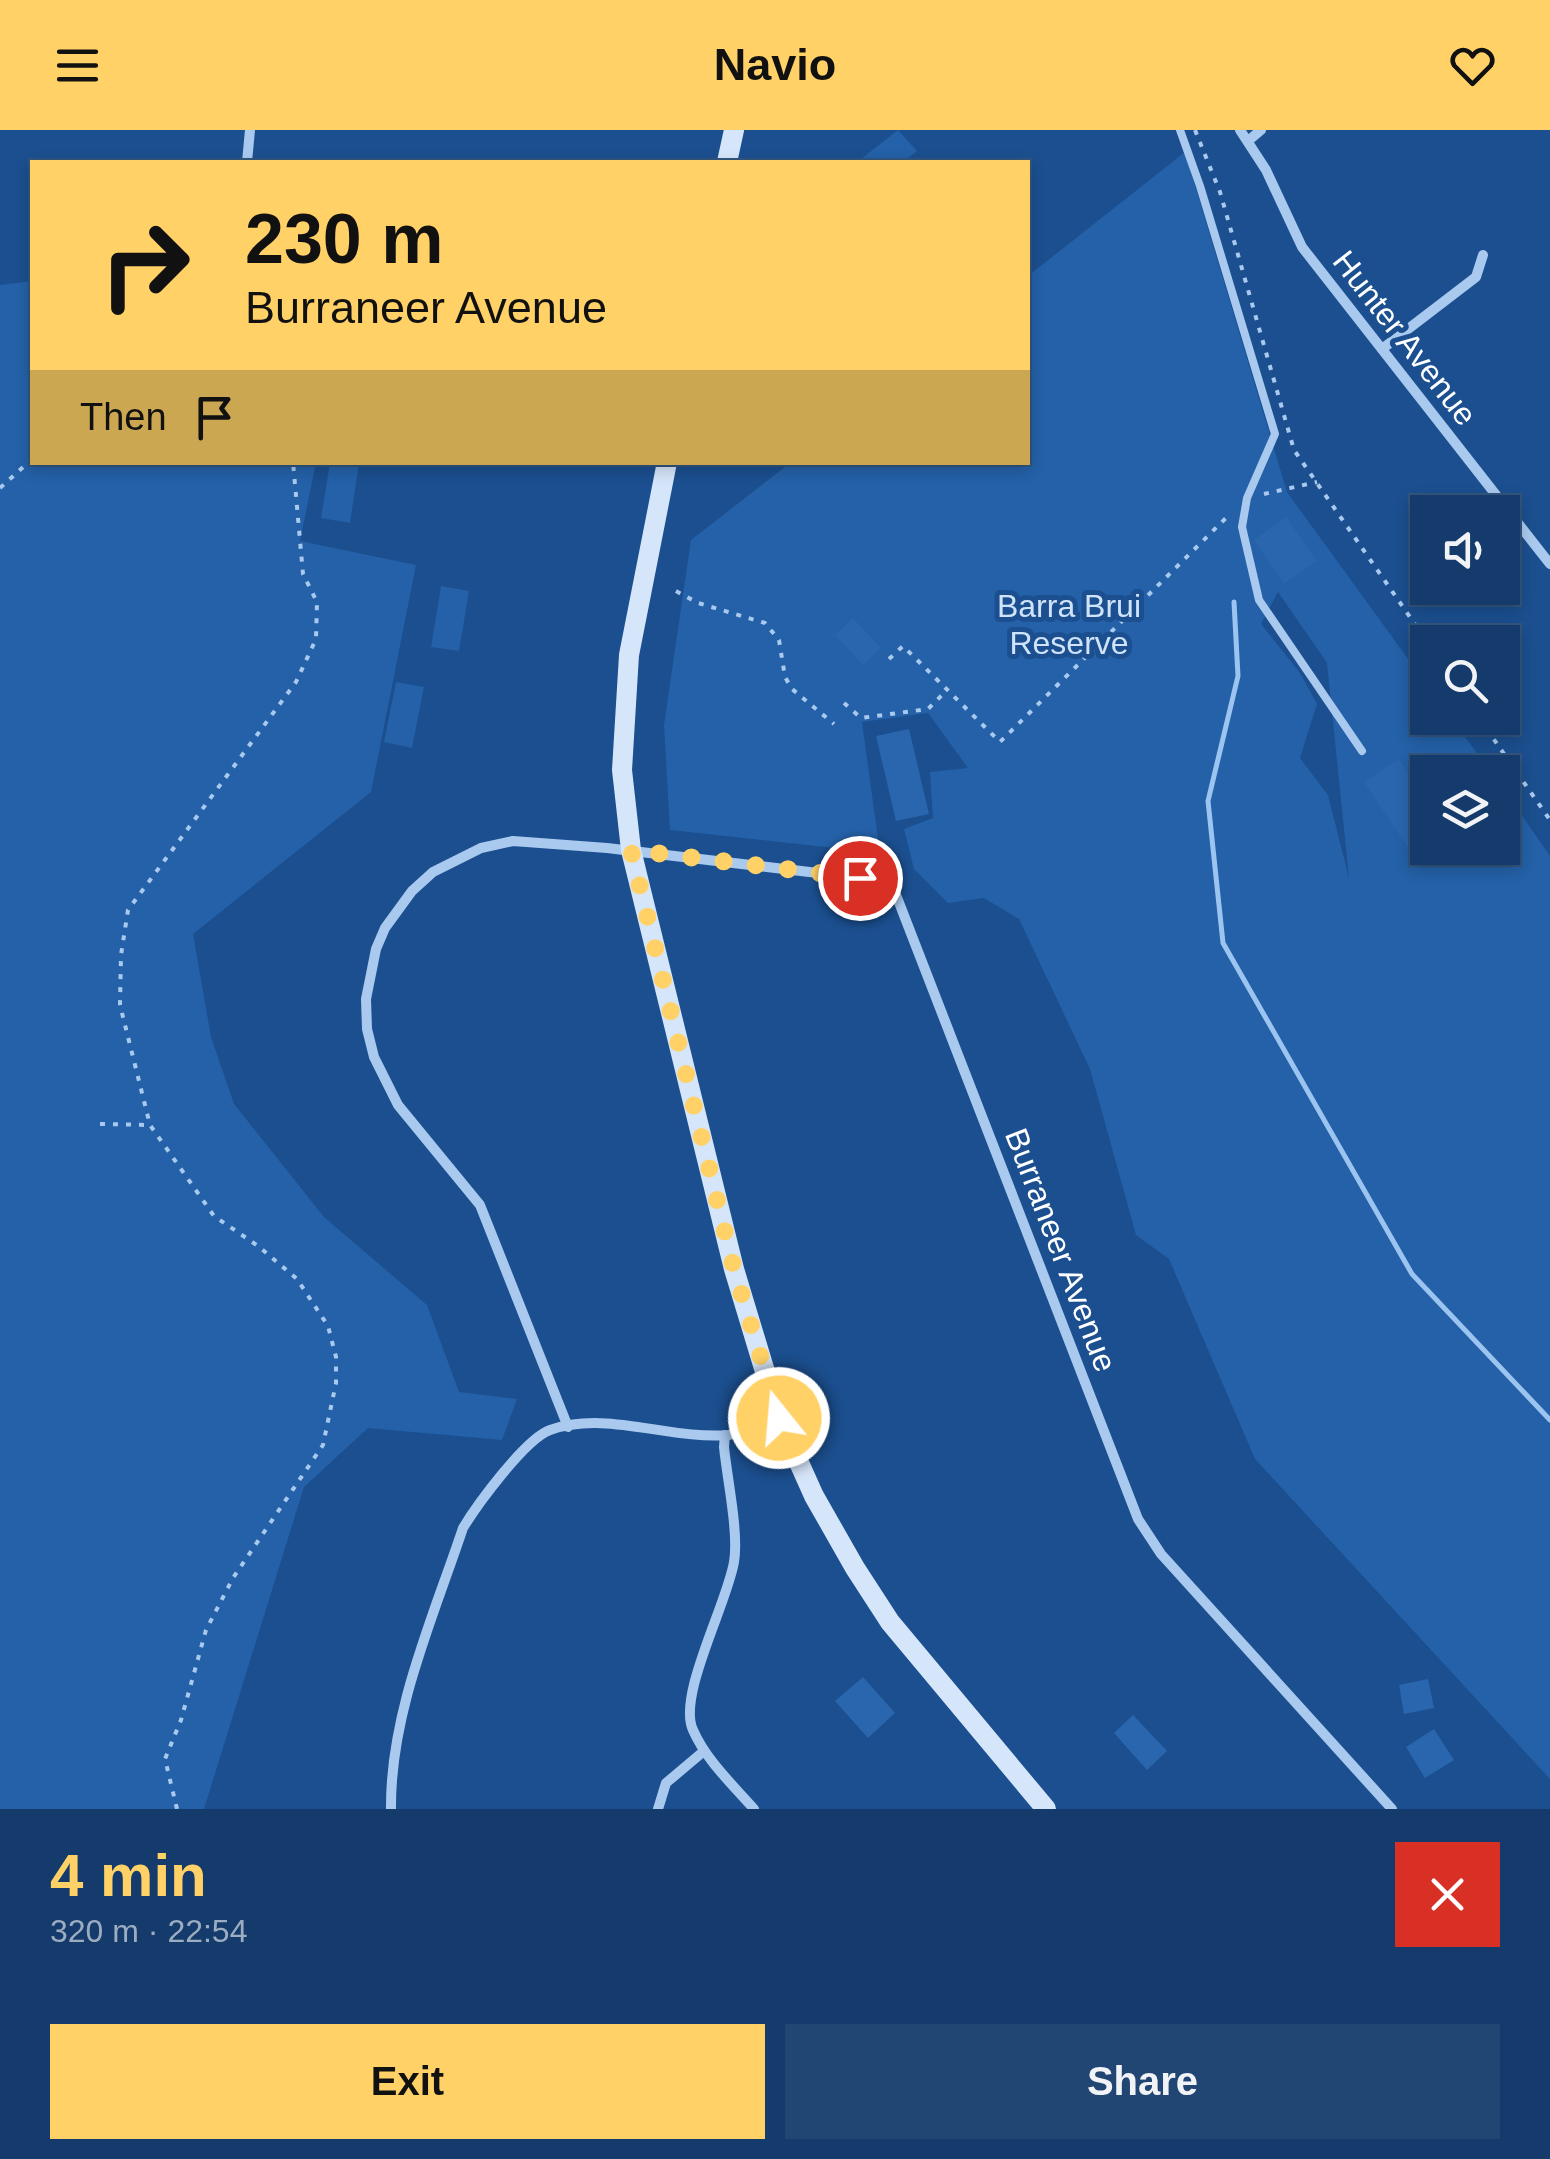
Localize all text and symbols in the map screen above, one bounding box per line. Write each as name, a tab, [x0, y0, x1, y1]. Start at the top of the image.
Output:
icon: menu	[50, 38, 105, 93]
icon: heart	[1445, 38, 1500, 93]
text: Navio	[714, 39, 836, 90]
icon: right	[80, 200, 210, 330]
text: 230 m	[245, 200, 443, 278]
street label: Hunter Avenue	[1326, 244, 1484, 432]
text: Burraneer Avenue	[245, 282, 607, 333]
icon: arrive	[187, 390, 242, 445]
text: Then	[80, 396, 167, 438]
map controls	[1410, 495, 1520, 865]
button: sound	[1410, 495, 1520, 605]
park label: Barra Brui Reserve	[997, 588, 1141, 661]
button: search	[1410, 625, 1520, 735]
button: layers	[1410, 755, 1520, 865]
pin	[818, 836, 903, 921]
icon: arrive	[833, 851, 888, 906]
street label: Burraneer Avenue	[998, 1123, 1124, 1377]
position arrow	[727, 1366, 831, 1470]
text: 4 min	[50, 1842, 207, 1909]
button: close	[1395, 1842, 1500, 1947]
text: 320 m · 22:54	[50, 1913, 247, 1949]
button: Exit	[50, 2024, 765, 2139]
button: Share	[785, 2024, 1500, 2139]

